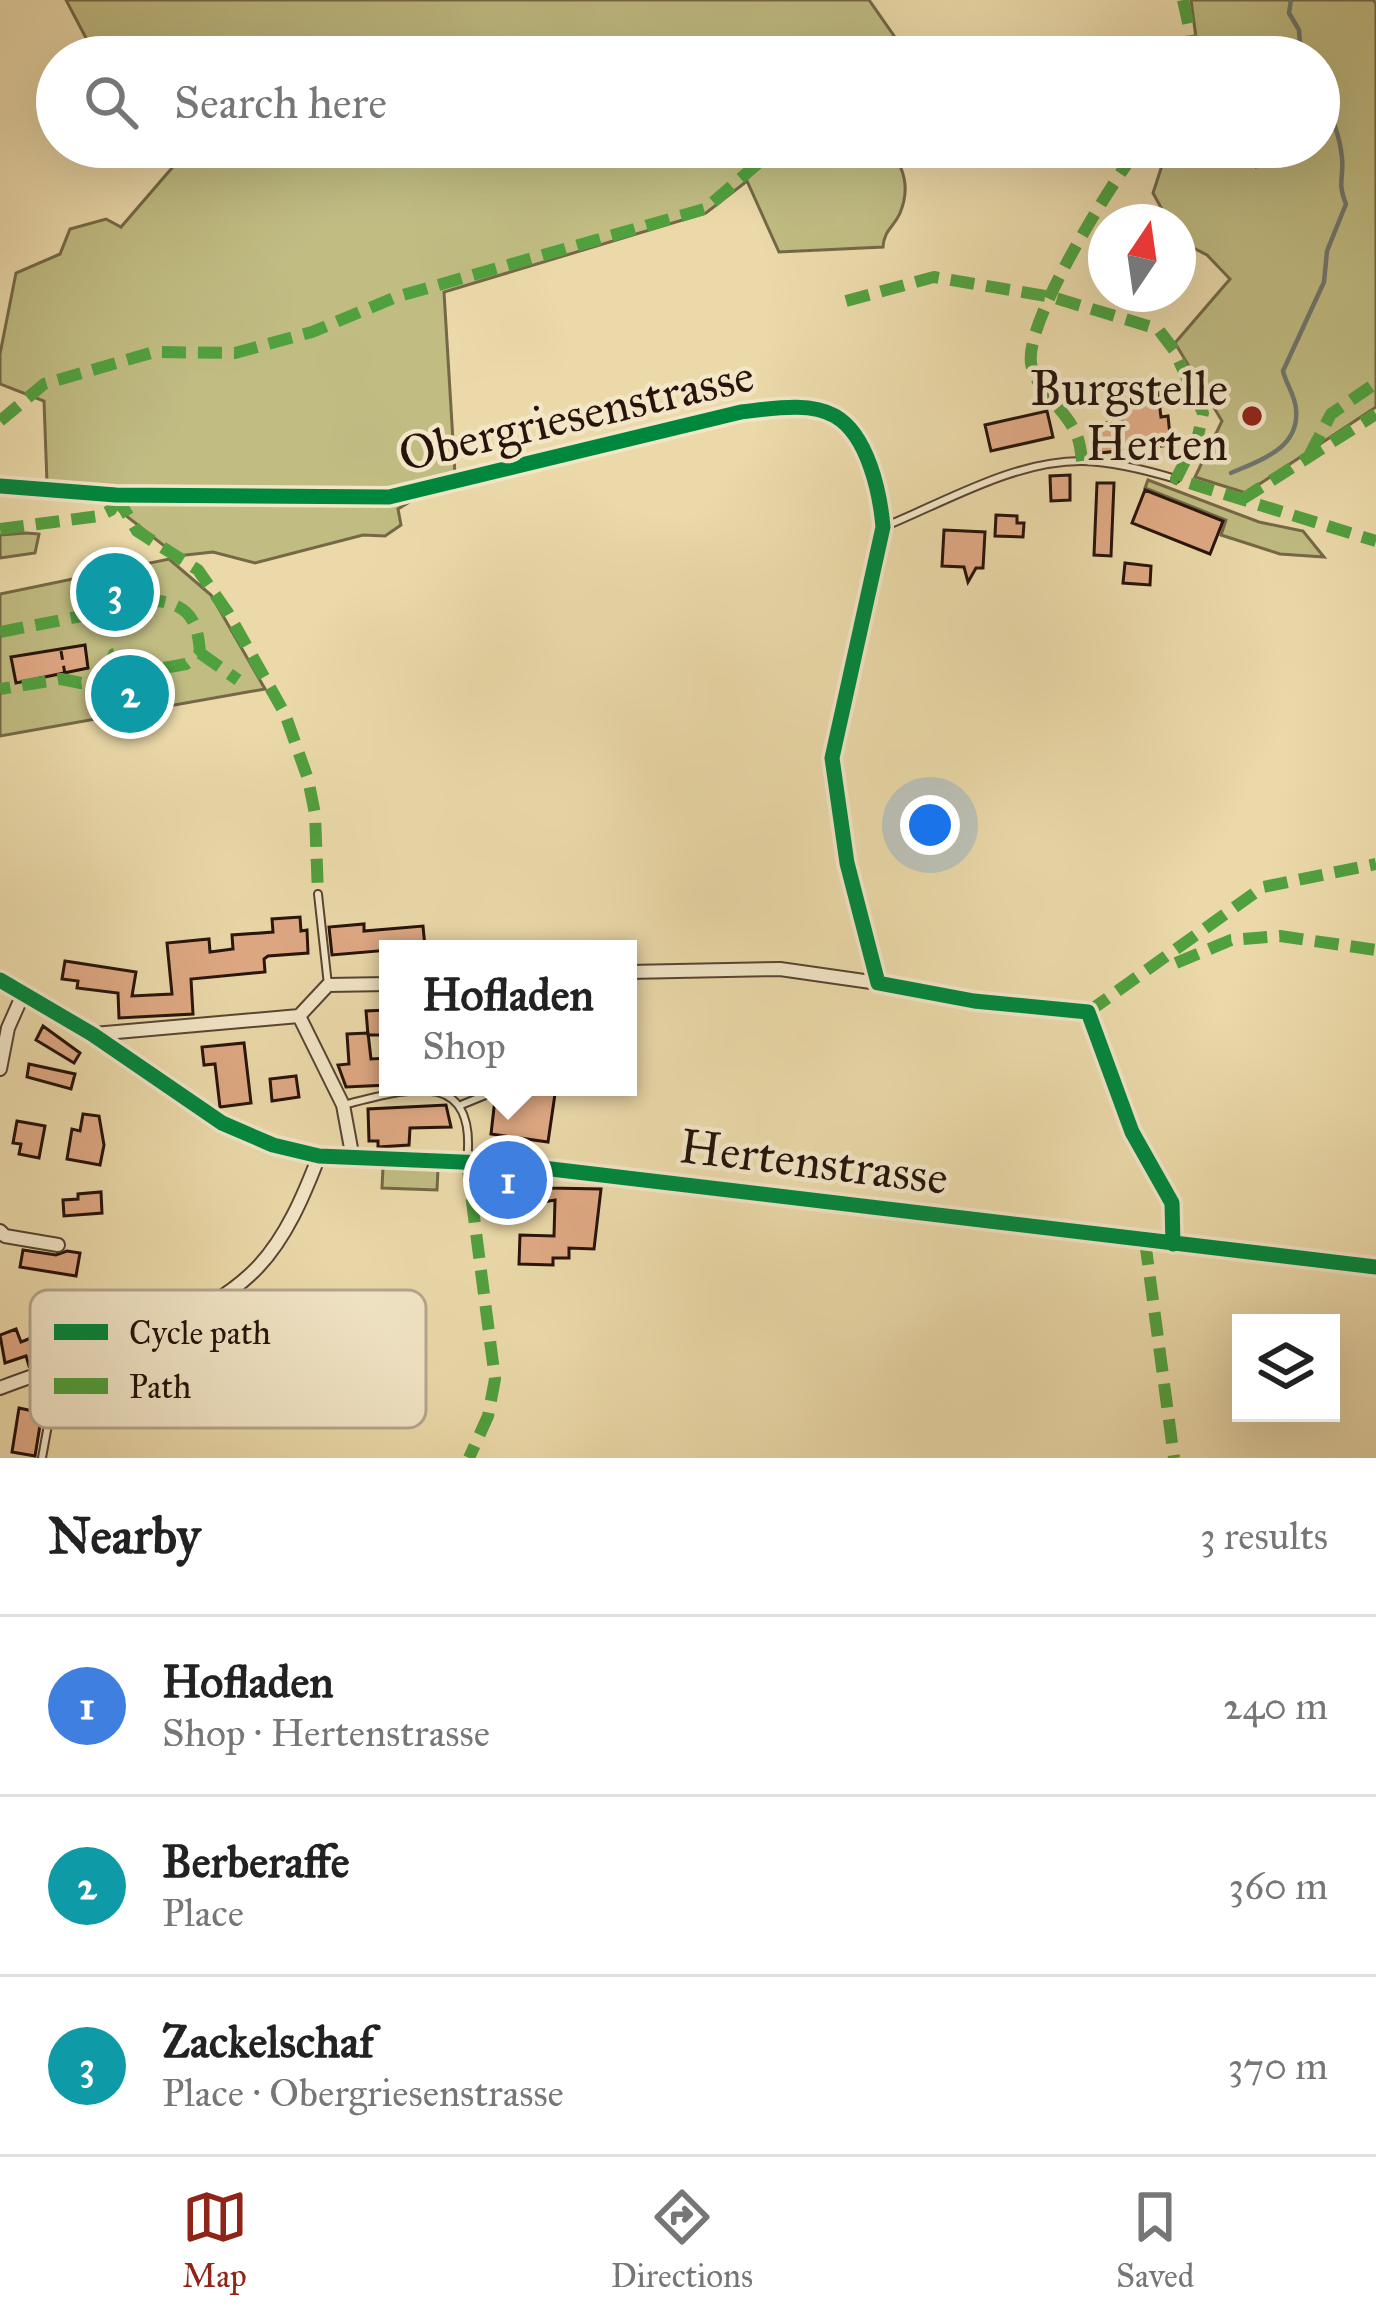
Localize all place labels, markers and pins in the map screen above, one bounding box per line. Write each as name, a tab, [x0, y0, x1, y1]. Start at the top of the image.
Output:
place label: Burgstelle Herten	[1030, 359, 1228, 473]
marker: Burgstelle Herten	[1239, 403, 1265, 429]
pin: 3	[76, 547, 154, 637]
pin: 2	[91, 649, 169, 739]
pin: 1	[469, 1135, 547, 1225]

